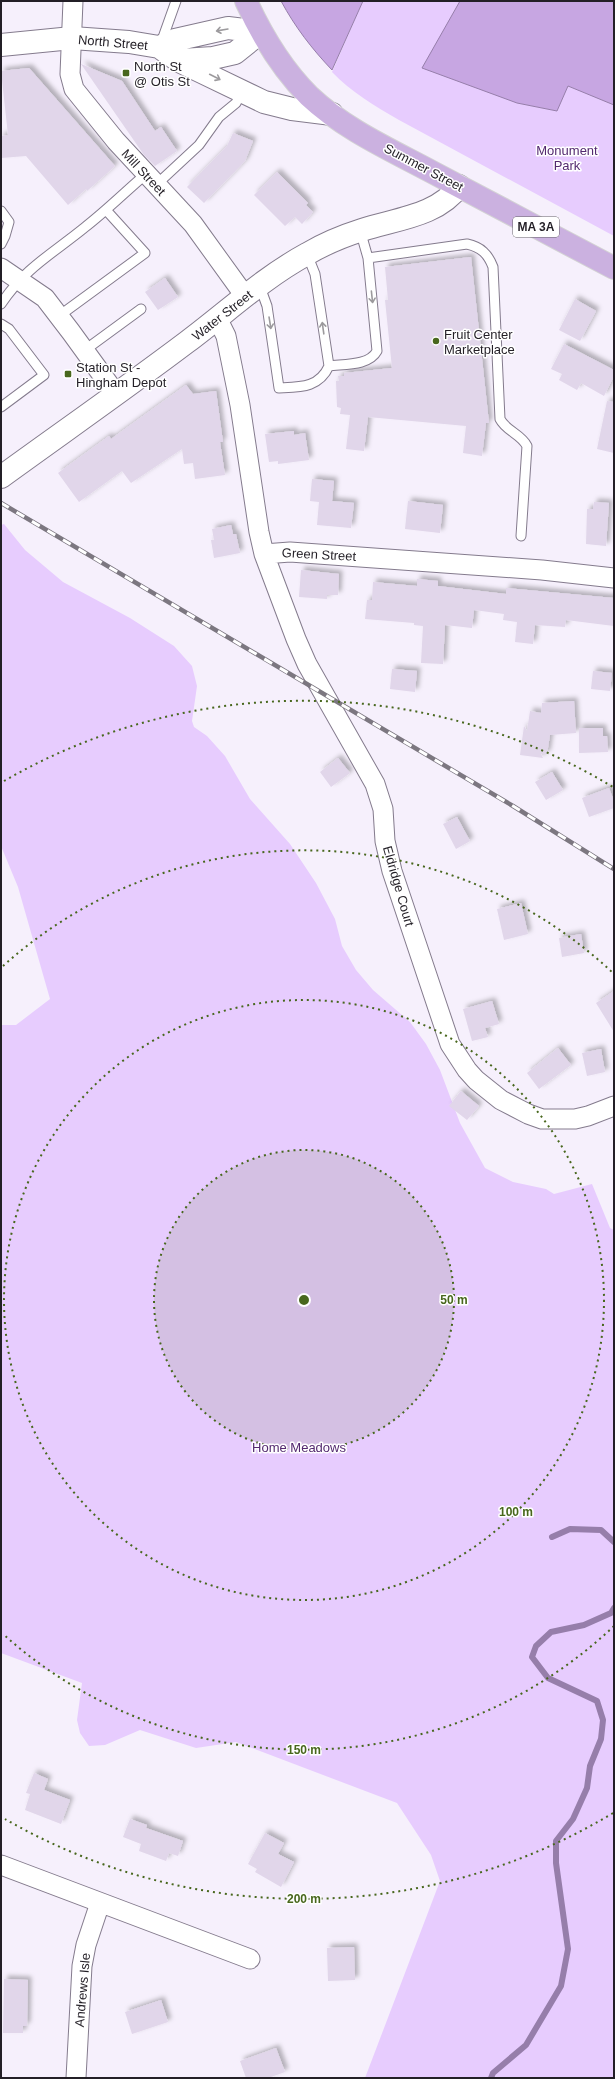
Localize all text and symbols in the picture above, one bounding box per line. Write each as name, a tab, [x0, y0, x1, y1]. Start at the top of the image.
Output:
one-way arrow	[216, 26, 229, 34]
street label: North Street	[77, 32, 149, 53]
place label: North St @ Otis St	[134, 59, 190, 89]
marker: North St @ Otis St	[121, 68, 131, 78]
one-way arrow	[209, 73, 221, 81]
street label: Summer Street	[382, 140, 466, 195]
park label: Monument Park	[536, 143, 598, 173]
street label: Mill Street	[118, 146, 169, 199]
road number: MA 3A	[513, 217, 559, 237]
street label: Water Street	[189, 287, 256, 344]
one-way arrow	[368, 290, 376, 303]
one-way arrow	[266, 316, 274, 329]
one-way arrow	[319, 322, 327, 335]
place label: Fruit Center Marketplace	[444, 327, 515, 357]
marker: Fruit Center Marketplace	[431, 336, 441, 346]
place label: Station St - Hingham Depot	[76, 360, 167, 390]
marker: Station St - Hingham Depot	[63, 369, 73, 379]
street label: Green Street	[281, 545, 357, 564]
street label: Eldridge Court	[380, 844, 417, 929]
centre of rings	[297, 1293, 311, 1307]
text: 50 m	[440, 1293, 468, 1307]
park label: Home Meadows	[252, 1440, 346, 1455]
text: 100 m	[499, 1505, 533, 1519]
text: 150 m	[287, 1743, 321, 1757]
text: 200 m	[287, 1892, 321, 1906]
street label: Andrews Isle	[72, 1952, 93, 2028]

